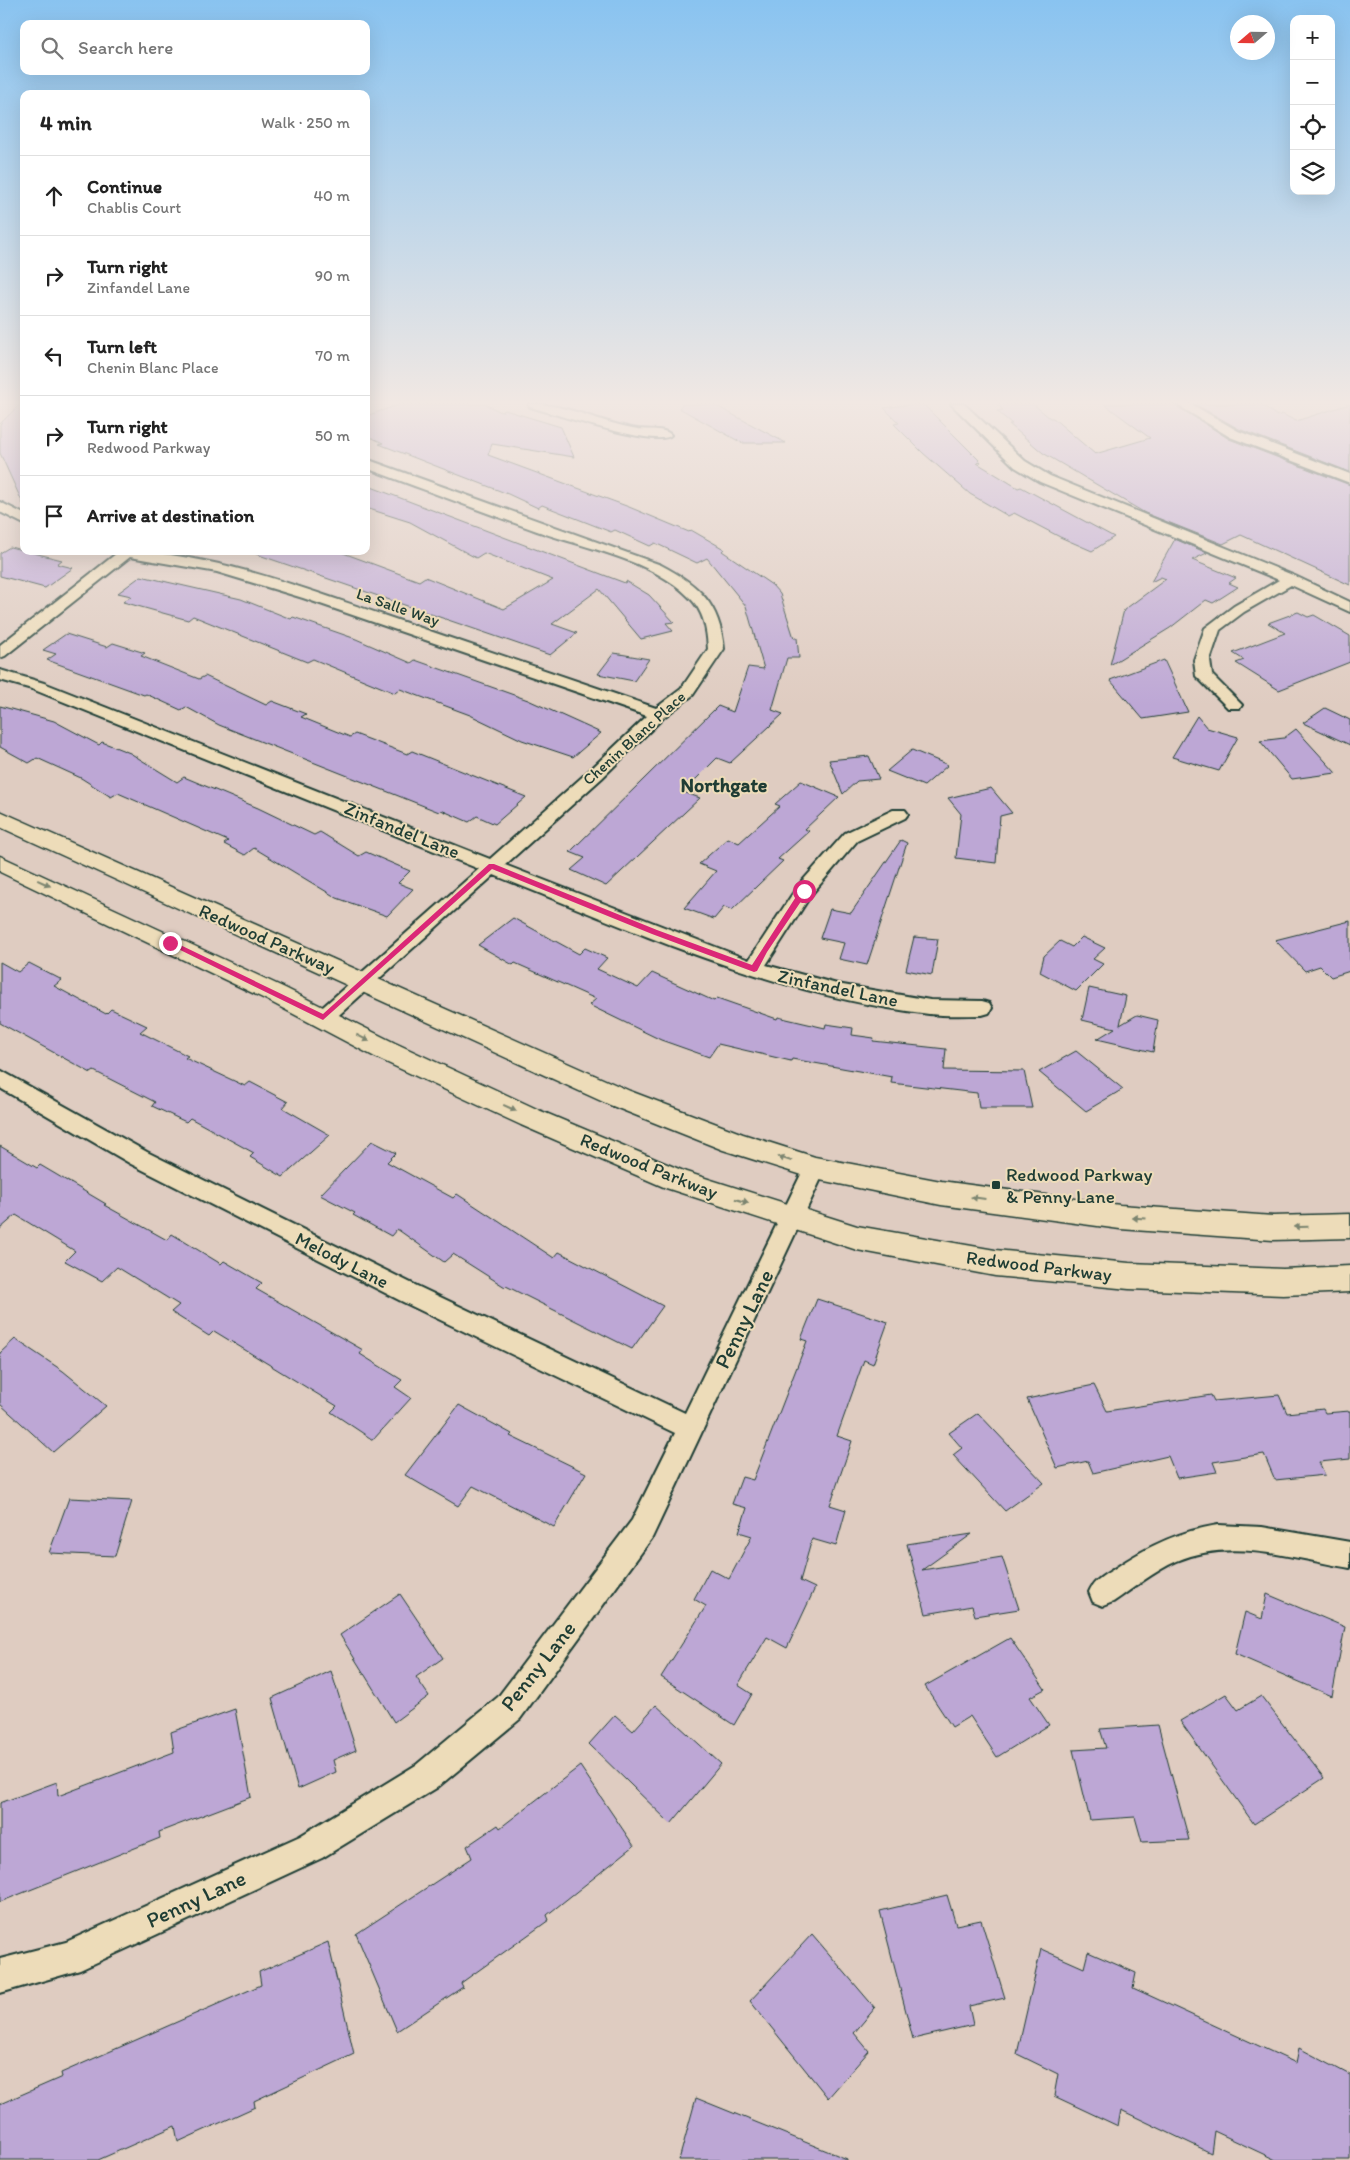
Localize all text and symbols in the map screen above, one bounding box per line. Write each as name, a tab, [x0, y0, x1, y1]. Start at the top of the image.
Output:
north arrow	[1230, 15, 1275, 60]
map controls	[1290, 15, 1335, 195]
button: +	[1290, 15, 1335, 60]
search box	[20, 20, 370, 75]
icon: search	[38, 34, 66, 62]
text: Search here	[78, 36, 173, 59]
button: −	[1290, 60, 1335, 105]
button: locate	[1290, 105, 1335, 150]
text: 4 min	[40, 110, 92, 135]
text: Walk · 250 m	[261, 113, 350, 132]
button: layers	[1290, 150, 1335, 195]
text: Continue	[87, 175, 162, 198]
icon: ahead	[40, 182, 68, 210]
text: 40 m	[313, 186, 350, 205]
text: Chablis Court	[87, 198, 181, 217]
text: Turn right	[87, 255, 168, 278]
icon: right	[40, 262, 68, 290]
text: 90 m	[315, 266, 350, 285]
text: Zinfandel Lane	[87, 278, 190, 297]
text: Turn left	[87, 335, 157, 358]
icon: left	[40, 342, 68, 370]
text: 70 m	[315, 346, 350, 365]
text: Chenin Blanc Place	[87, 358, 219, 377]
text: Turn right	[87, 415, 168, 438]
icon: right	[40, 422, 68, 450]
text: 50 m	[315, 426, 350, 445]
text: Redwood Parkway	[87, 438, 210, 457]
icon: arrive	[40, 502, 68, 530]
text: Arrive at destination	[87, 504, 254, 527]
street label: La Salle Way	[354, 584, 443, 630]
street label: Chenin Blanc Place	[579, 687, 689, 789]
district label: Northgate	[680, 773, 768, 798]
street label: Zinfandel Lane	[341, 796, 463, 864]
one-way arrow	[37, 880, 51, 888]
route start	[793, 880, 816, 903]
street label: Redwood Parkway	[195, 899, 339, 979]
route end	[159, 932, 182, 955]
street label: Zinfandel Lane	[776, 964, 900, 1012]
one-way arrow	[356, 1034, 371, 1042]
one-way arrow	[503, 1104, 517, 1112]
street label: Redwood Parkway	[577, 1128, 721, 1204]
one-way arrow	[777, 1154, 792, 1162]
place label: Redwood Parkway & Penny Lane	[1006, 1163, 1152, 1208]
marker: Redwood Parkway & Penny Lane	[990, 1179, 1002, 1191]
one-way arrow	[970, 1194, 986, 1202]
one-way arrow	[735, 1198, 750, 1206]
one-way arrow	[1131, 1214, 1147, 1222]
one-way arrow	[1293, 1224, 1309, 1232]
street label: Melody Lane	[291, 1227, 393, 1293]
street label: Redwood Parkway	[965, 1246, 1113, 1286]
street label: Penny Lane	[708, 1265, 780, 1373]
street label: Penny Lane	[494, 1616, 582, 1716]
street label: Penny Lane	[142, 1864, 250, 1934]

